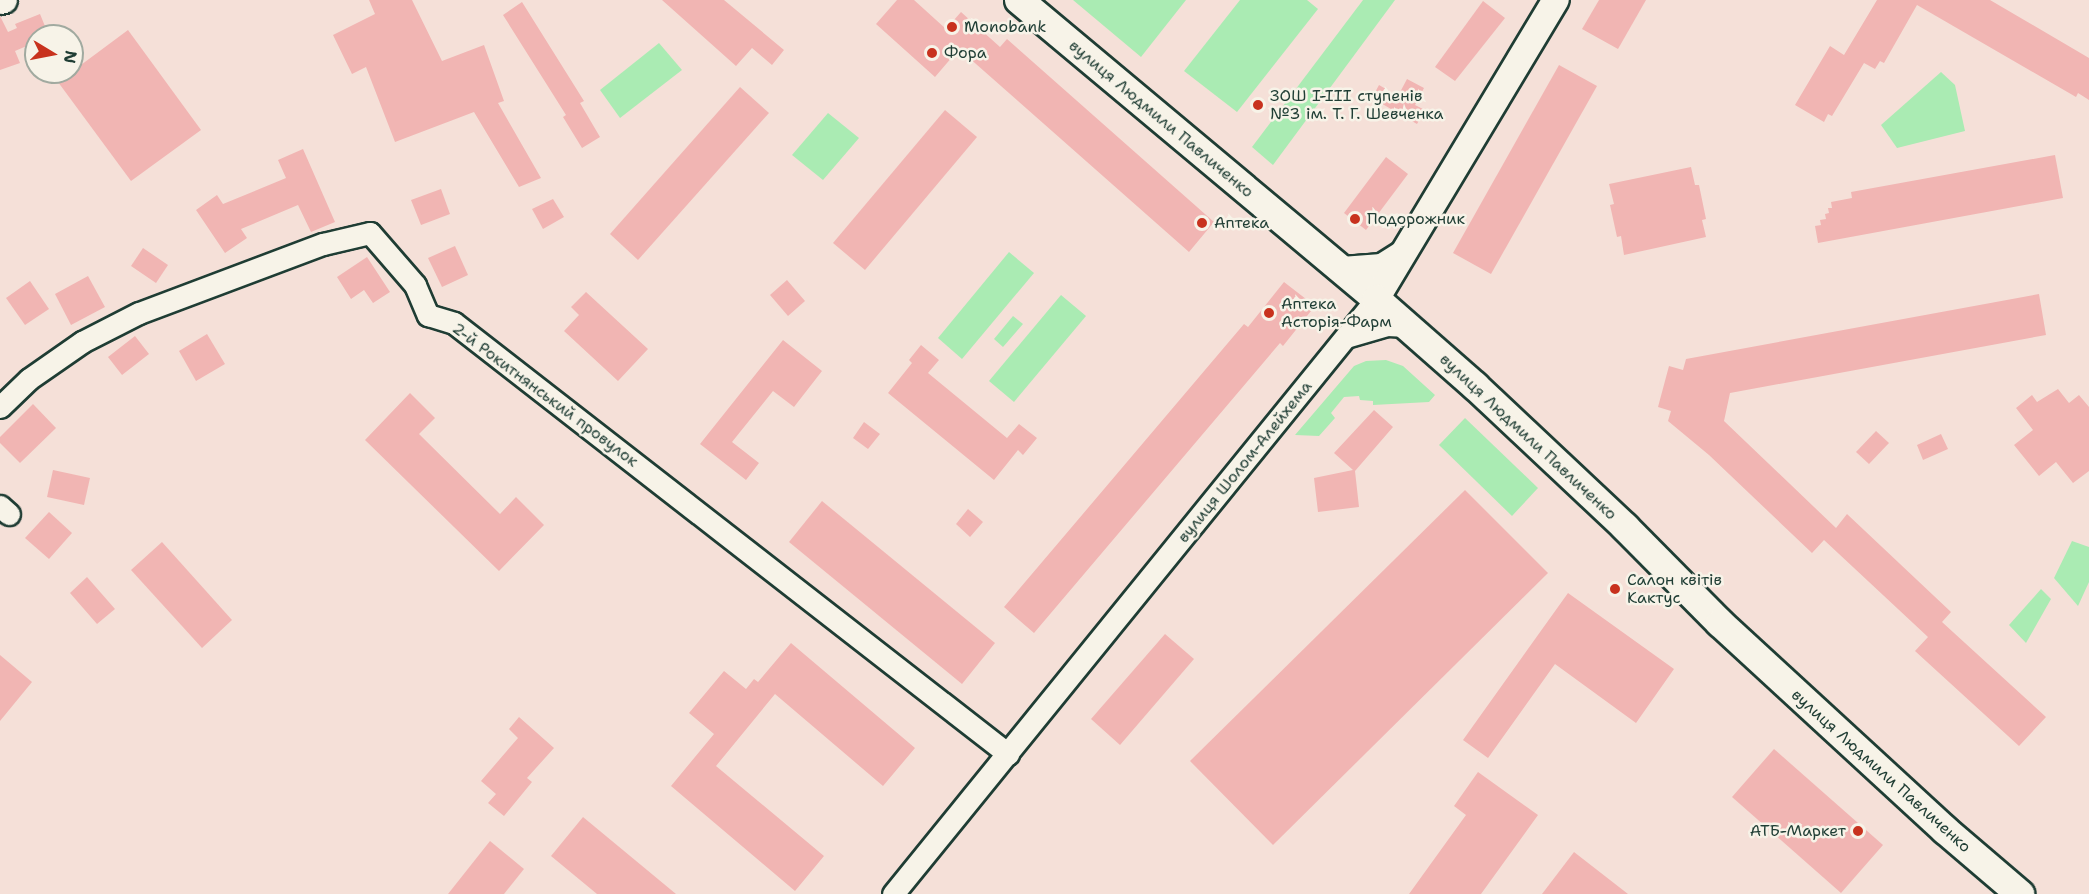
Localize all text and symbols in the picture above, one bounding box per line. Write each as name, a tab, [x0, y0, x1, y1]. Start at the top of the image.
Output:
place label: Monobank	[964, 17, 1047, 37]
marker: Monobank	[945, 20, 959, 34]
north arrow	[24, 24, 84, 84]
street label: вулиця Людмили Павличенко	[1065, 36, 1257, 202]
place label: Фора	[944, 43, 987, 63]
marker: Фора	[925, 46, 939, 60]
text: N	[59, 49, 82, 65]
place label: ЗОШ І-ІІІ ступенів №3 ім. Т. Г. Шевченка	[1270, 86, 1444, 124]
marker: ЗОШ І-ІІІ ступенів №3 ім. Т. Г. Шевченка	[1251, 98, 1265, 112]
place label: Подорожник	[1367, 209, 1465, 229]
marker: Подорожник	[1348, 212, 1362, 226]
place label: Аптека	[1214, 213, 1269, 233]
marker: Аптека	[1195, 216, 1209, 230]
place label: Аптека Асторія-Фарм	[1281, 294, 1392, 332]
marker: Аптека Асторія-Фарм	[1262, 306, 1276, 320]
street label: 2-й Рокитнянський провулок	[448, 319, 642, 471]
street label: вулиця Людмили Павличенко	[1436, 350, 1620, 524]
street label: вулиця Шолом-Алейхема	[1174, 377, 1316, 547]
place label: Салон квітів Кактус	[1627, 570, 1722, 608]
marker: Салон квітів Кактус	[1608, 582, 1622, 596]
street label: вулиця Людмили Павличенко	[1787, 685, 1975, 857]
place label: АТБ-Маркет	[1750, 821, 1846, 841]
marker: АТБ-Маркет	[1851, 824, 1865, 838]

